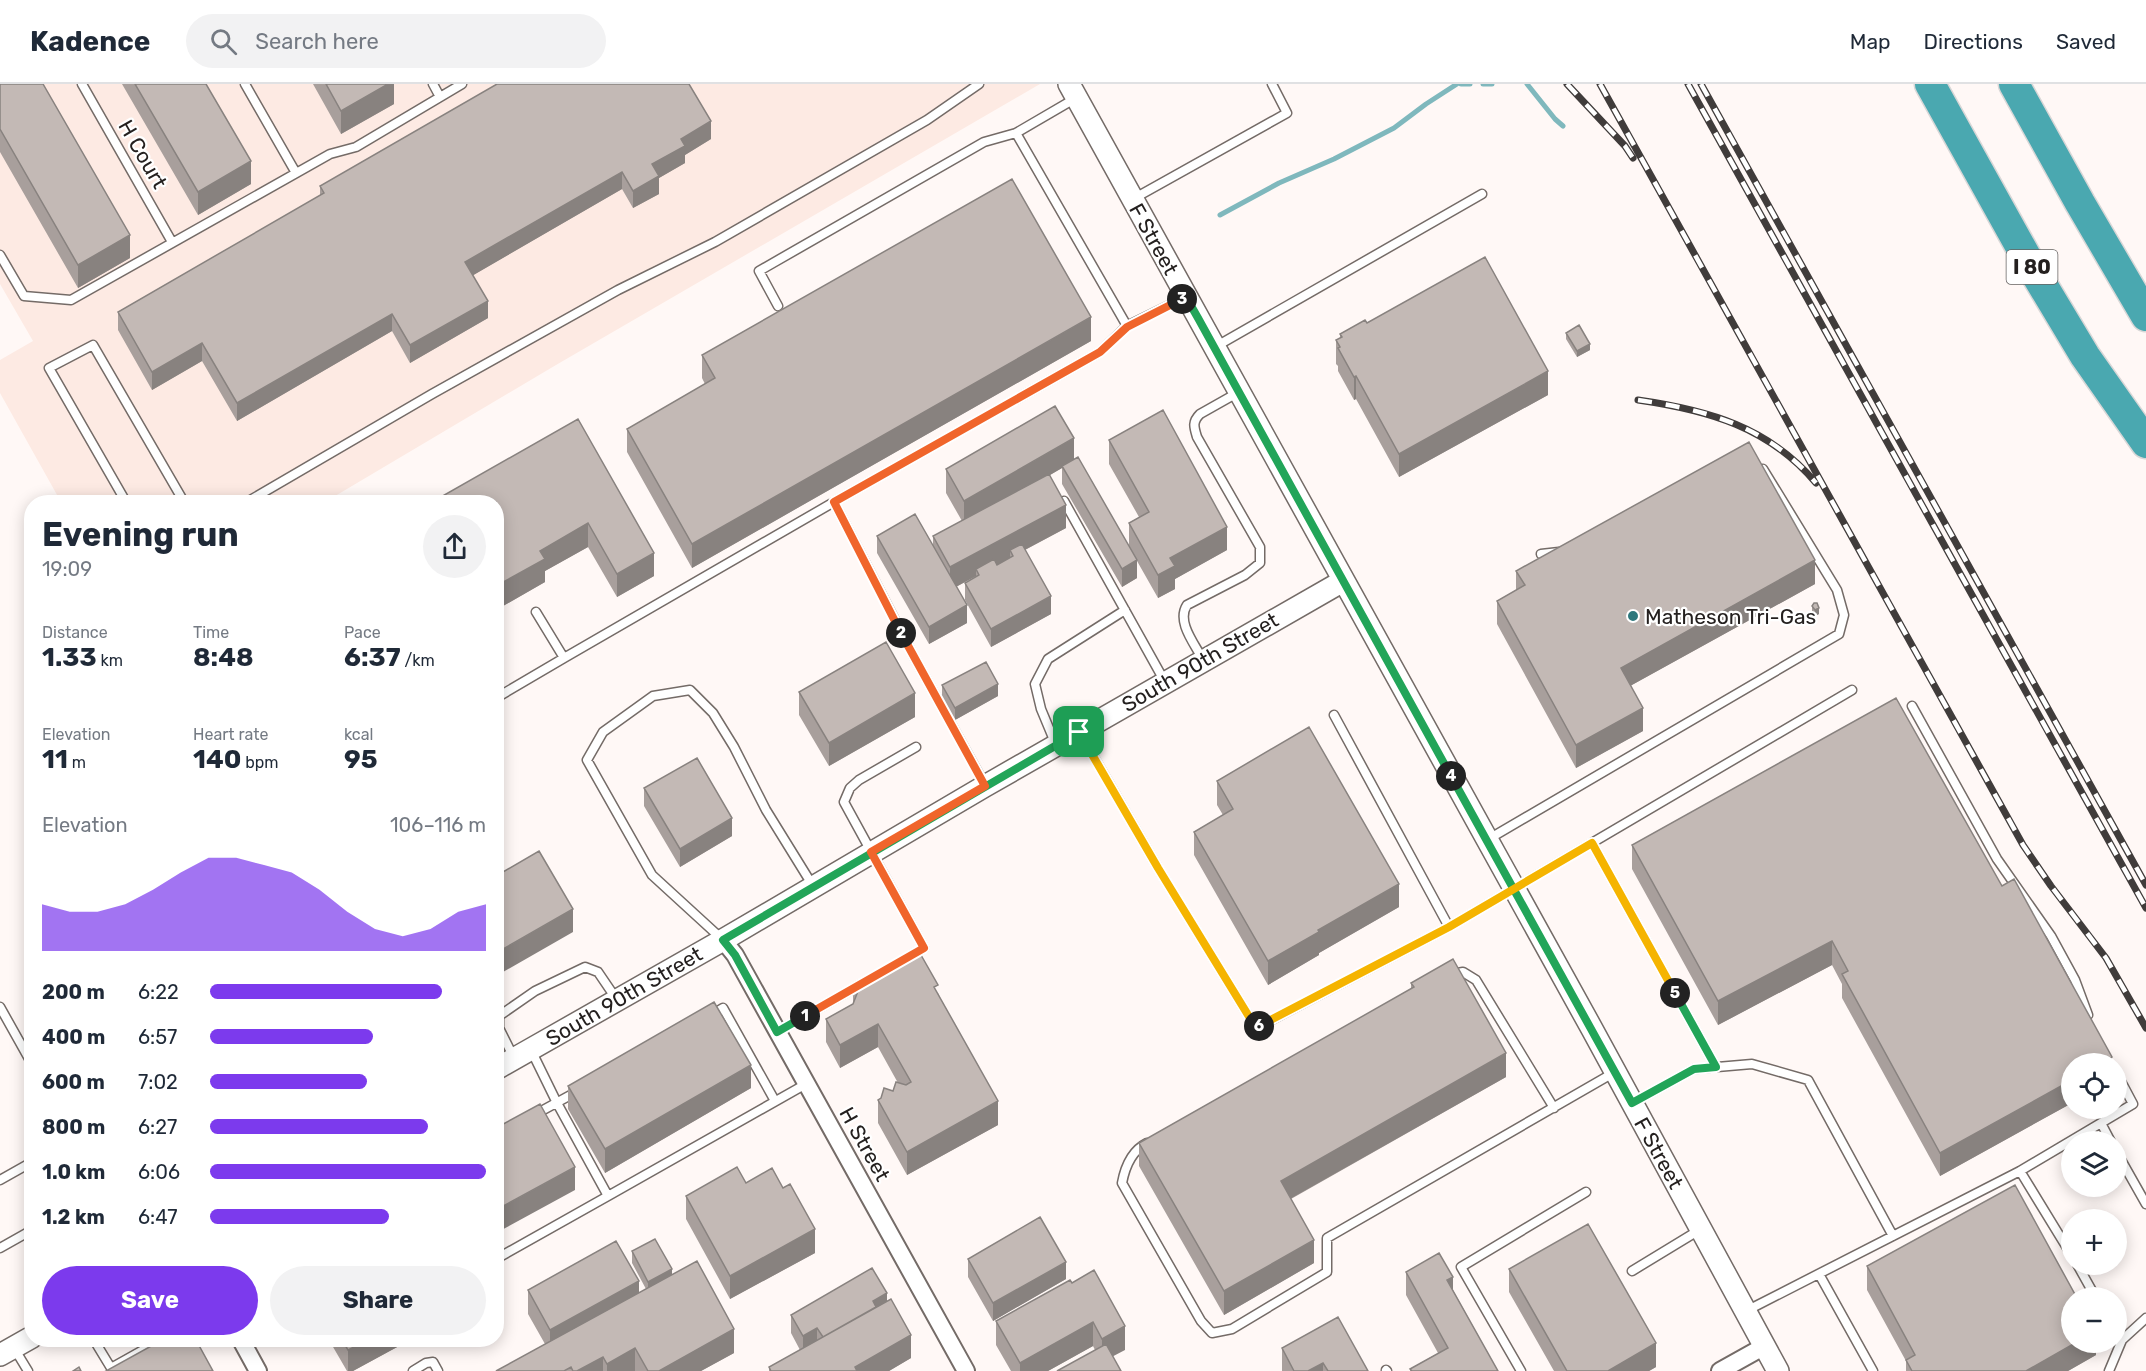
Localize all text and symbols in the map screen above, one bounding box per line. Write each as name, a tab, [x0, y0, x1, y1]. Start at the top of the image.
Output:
search box	[186, 14, 606, 68]
text: Kadence	[30, 25, 150, 58]
icon: search	[207, 25, 240, 58]
text: Search here	[255, 28, 379, 55]
text: Map	[1850, 29, 1891, 54]
text: Directions	[1924, 29, 2023, 54]
text: Saved	[2056, 29, 2116, 54]
street label: H Court	[113, 115, 173, 193]
street label: F Street	[1124, 199, 1184, 279]
road number: I 80	[2006, 250, 2058, 284]
pin: 3	[1167, 284, 1197, 314]
text: 3	[1177, 289, 1187, 308]
text: Evening run	[42, 515, 239, 554]
button: share	[423, 515, 486, 578]
text: 19:09	[42, 557, 92, 581]
place label: Matheson Tri-Gas	[1645, 604, 1816, 629]
street label: South 90th Street	[1117, 607, 1283, 717]
marker: Matheson Tri-Gas	[1626, 609, 1640, 623]
pin: 2	[886, 618, 916, 648]
text: Distance	[42, 623, 108, 642]
text: Time	[193, 623, 229, 642]
text: Pace	[344, 623, 381, 642]
text: 2	[896, 623, 906, 642]
text: 1.33	[42, 642, 97, 673]
text: 8:48	[193, 642, 254, 673]
text: 6:37	[344, 642, 401, 673]
text: km	[97, 651, 123, 670]
text: /km	[401, 651, 435, 670]
pin	[1053, 706, 1104, 757]
icon: arrive	[1062, 715, 1095, 748]
text: Elevation	[42, 725, 111, 744]
text: Heart rate	[193, 725, 268, 744]
text: kcal	[344, 725, 373, 744]
text: 11	[42, 744, 68, 775]
text: 140	[193, 744, 241, 775]
text: 95	[344, 744, 377, 775]
text: m	[68, 753, 86, 772]
text: bpm	[241, 753, 279, 772]
pin: 4	[1436, 761, 1466, 791]
text: 4	[1446, 766, 1456, 785]
text: Elevation	[42, 813, 128, 837]
text: 106–116 m	[390, 813, 486, 837]
street label: South 90th Street	[541, 941, 707, 1051]
pin: 5	[1660, 978, 1690, 1008]
text: 200 m	[42, 980, 105, 1004]
text: 6:22	[138, 980, 179, 1004]
text: 5	[1670, 983, 1680, 1002]
pin: 1	[790, 1001, 820, 1031]
text: 1	[801, 1006, 809, 1025]
pin: 6	[1244, 1011, 1274, 1041]
text: 6	[1254, 1016, 1264, 1035]
text: 400 m	[42, 1025, 105, 1049]
text: 6:57	[138, 1025, 177, 1049]
map controls	[2061, 1053, 2127, 1353]
button: locate	[2061, 1053, 2127, 1119]
text: 600 m	[42, 1070, 105, 1094]
text: 7:02	[138, 1070, 178, 1094]
street label: H Street	[834, 1103, 896, 1185]
street label: F Street	[1629, 1113, 1689, 1193]
text: 800 m	[42, 1115, 105, 1139]
text: 6:27	[138, 1115, 177, 1139]
button: layers	[2061, 1131, 2127, 1197]
text: 1.0 km	[42, 1160, 105, 1184]
text: 6:06	[138, 1160, 180, 1184]
text: 1.2 km	[42, 1205, 105, 1229]
text: 6:47	[138, 1205, 178, 1229]
button: +	[2061, 1209, 2127, 1275]
button: Save	[42, 1266, 258, 1335]
button: Share	[270, 1266, 486, 1335]
button: −	[2061, 1287, 2127, 1353]

